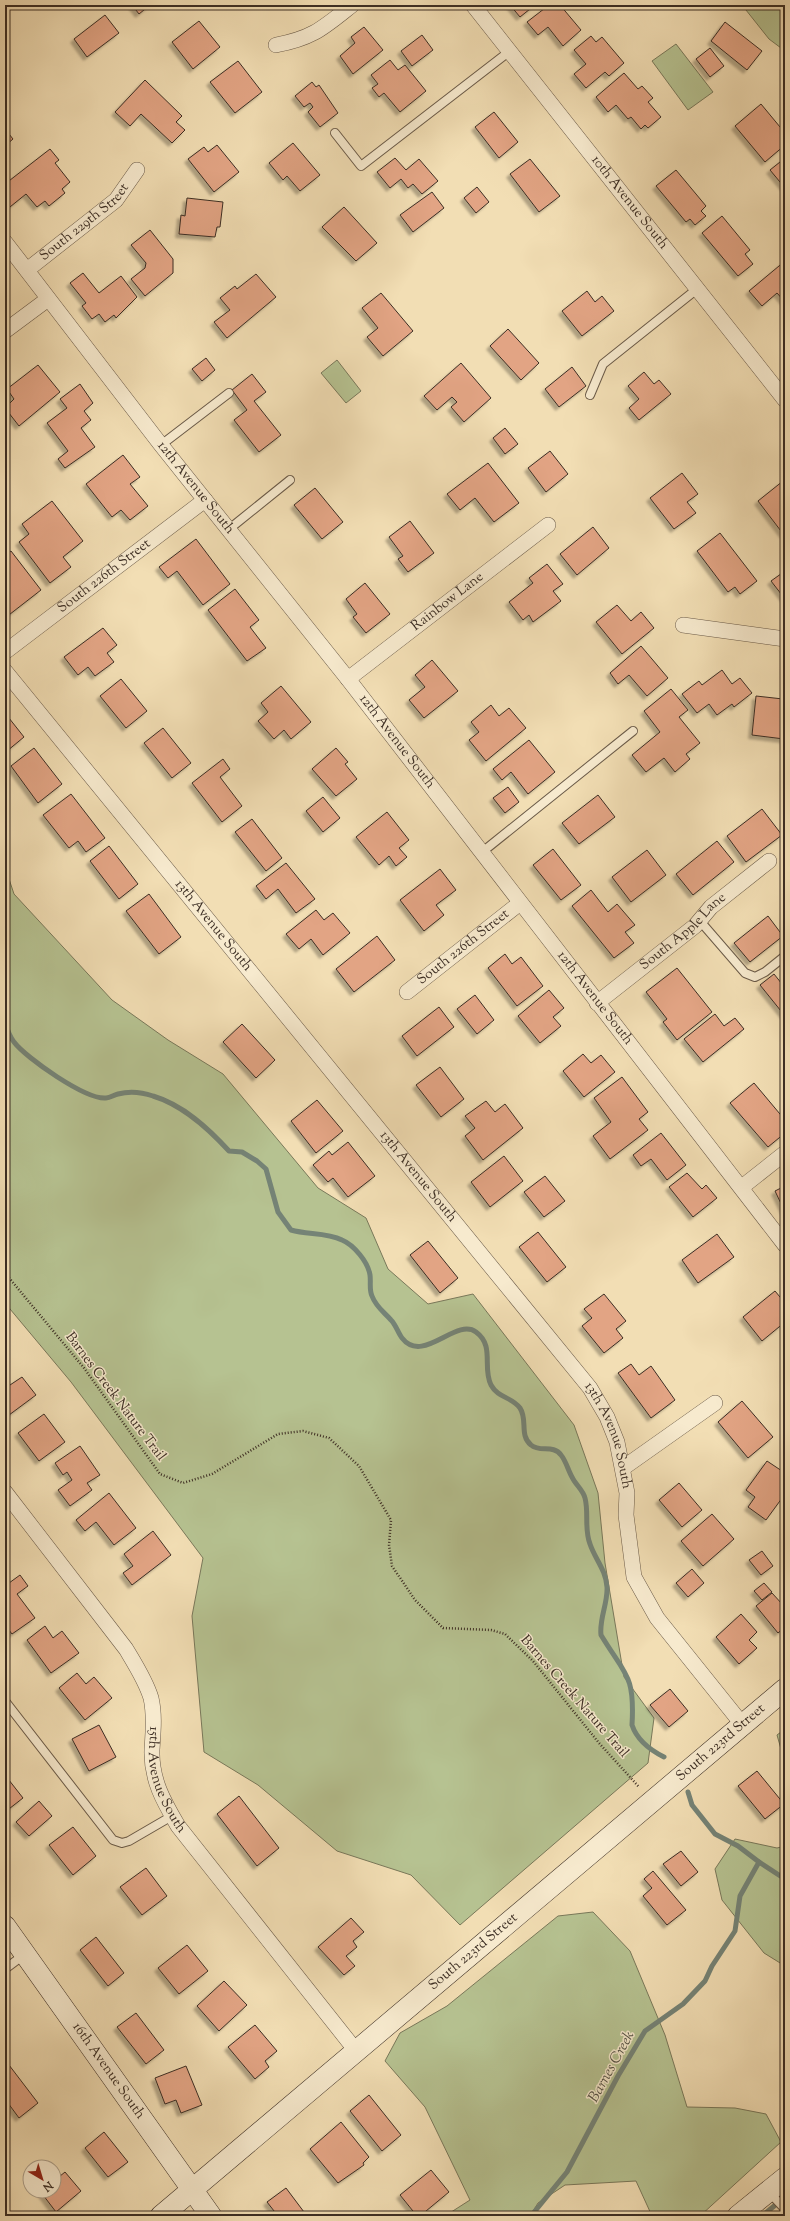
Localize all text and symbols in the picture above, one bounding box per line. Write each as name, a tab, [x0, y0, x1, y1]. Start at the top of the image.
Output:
street label: 10th Avenue South	[586, 151, 673, 254]
street label: South 229th Street	[36, 179, 135, 266]
street label: 12th Avenue South	[152, 437, 239, 539]
street label: South 226th Street	[54, 534, 155, 618]
street label: Rainbow Lane	[407, 568, 488, 636]
street label: 12th Avenue South	[354, 691, 439, 793]
street label: 13th Avenue South	[169, 876, 257, 976]
street label: South Apple Lane	[636, 888, 731, 976]
street label: South 226th Street	[413, 905, 514, 990]
street label: 12th Avenue South	[552, 947, 637, 1050]
street label: 13th Avenue South	[374, 1127, 461, 1227]
street label: Barnes Creek Nature Trail	[60, 1328, 170, 1466]
street label: 13th Avenue South	[579, 1378, 636, 1491]
street label: Barnes Creek Nature Trail	[515, 1631, 633, 1763]
street label: South 223rd Street	[672, 1699, 770, 1787]
street label: 15th Avenue South	[142, 1726, 190, 1838]
street label: South 223rd Street	[425, 1908, 523, 1996]
street label: 16th Avenue South	[67, 2019, 149, 2124]
water label: Barnes Creek	[584, 2027, 640, 2106]
north arrow	[22, 2159, 62, 2199]
text: N	[39, 2176, 57, 2195]

